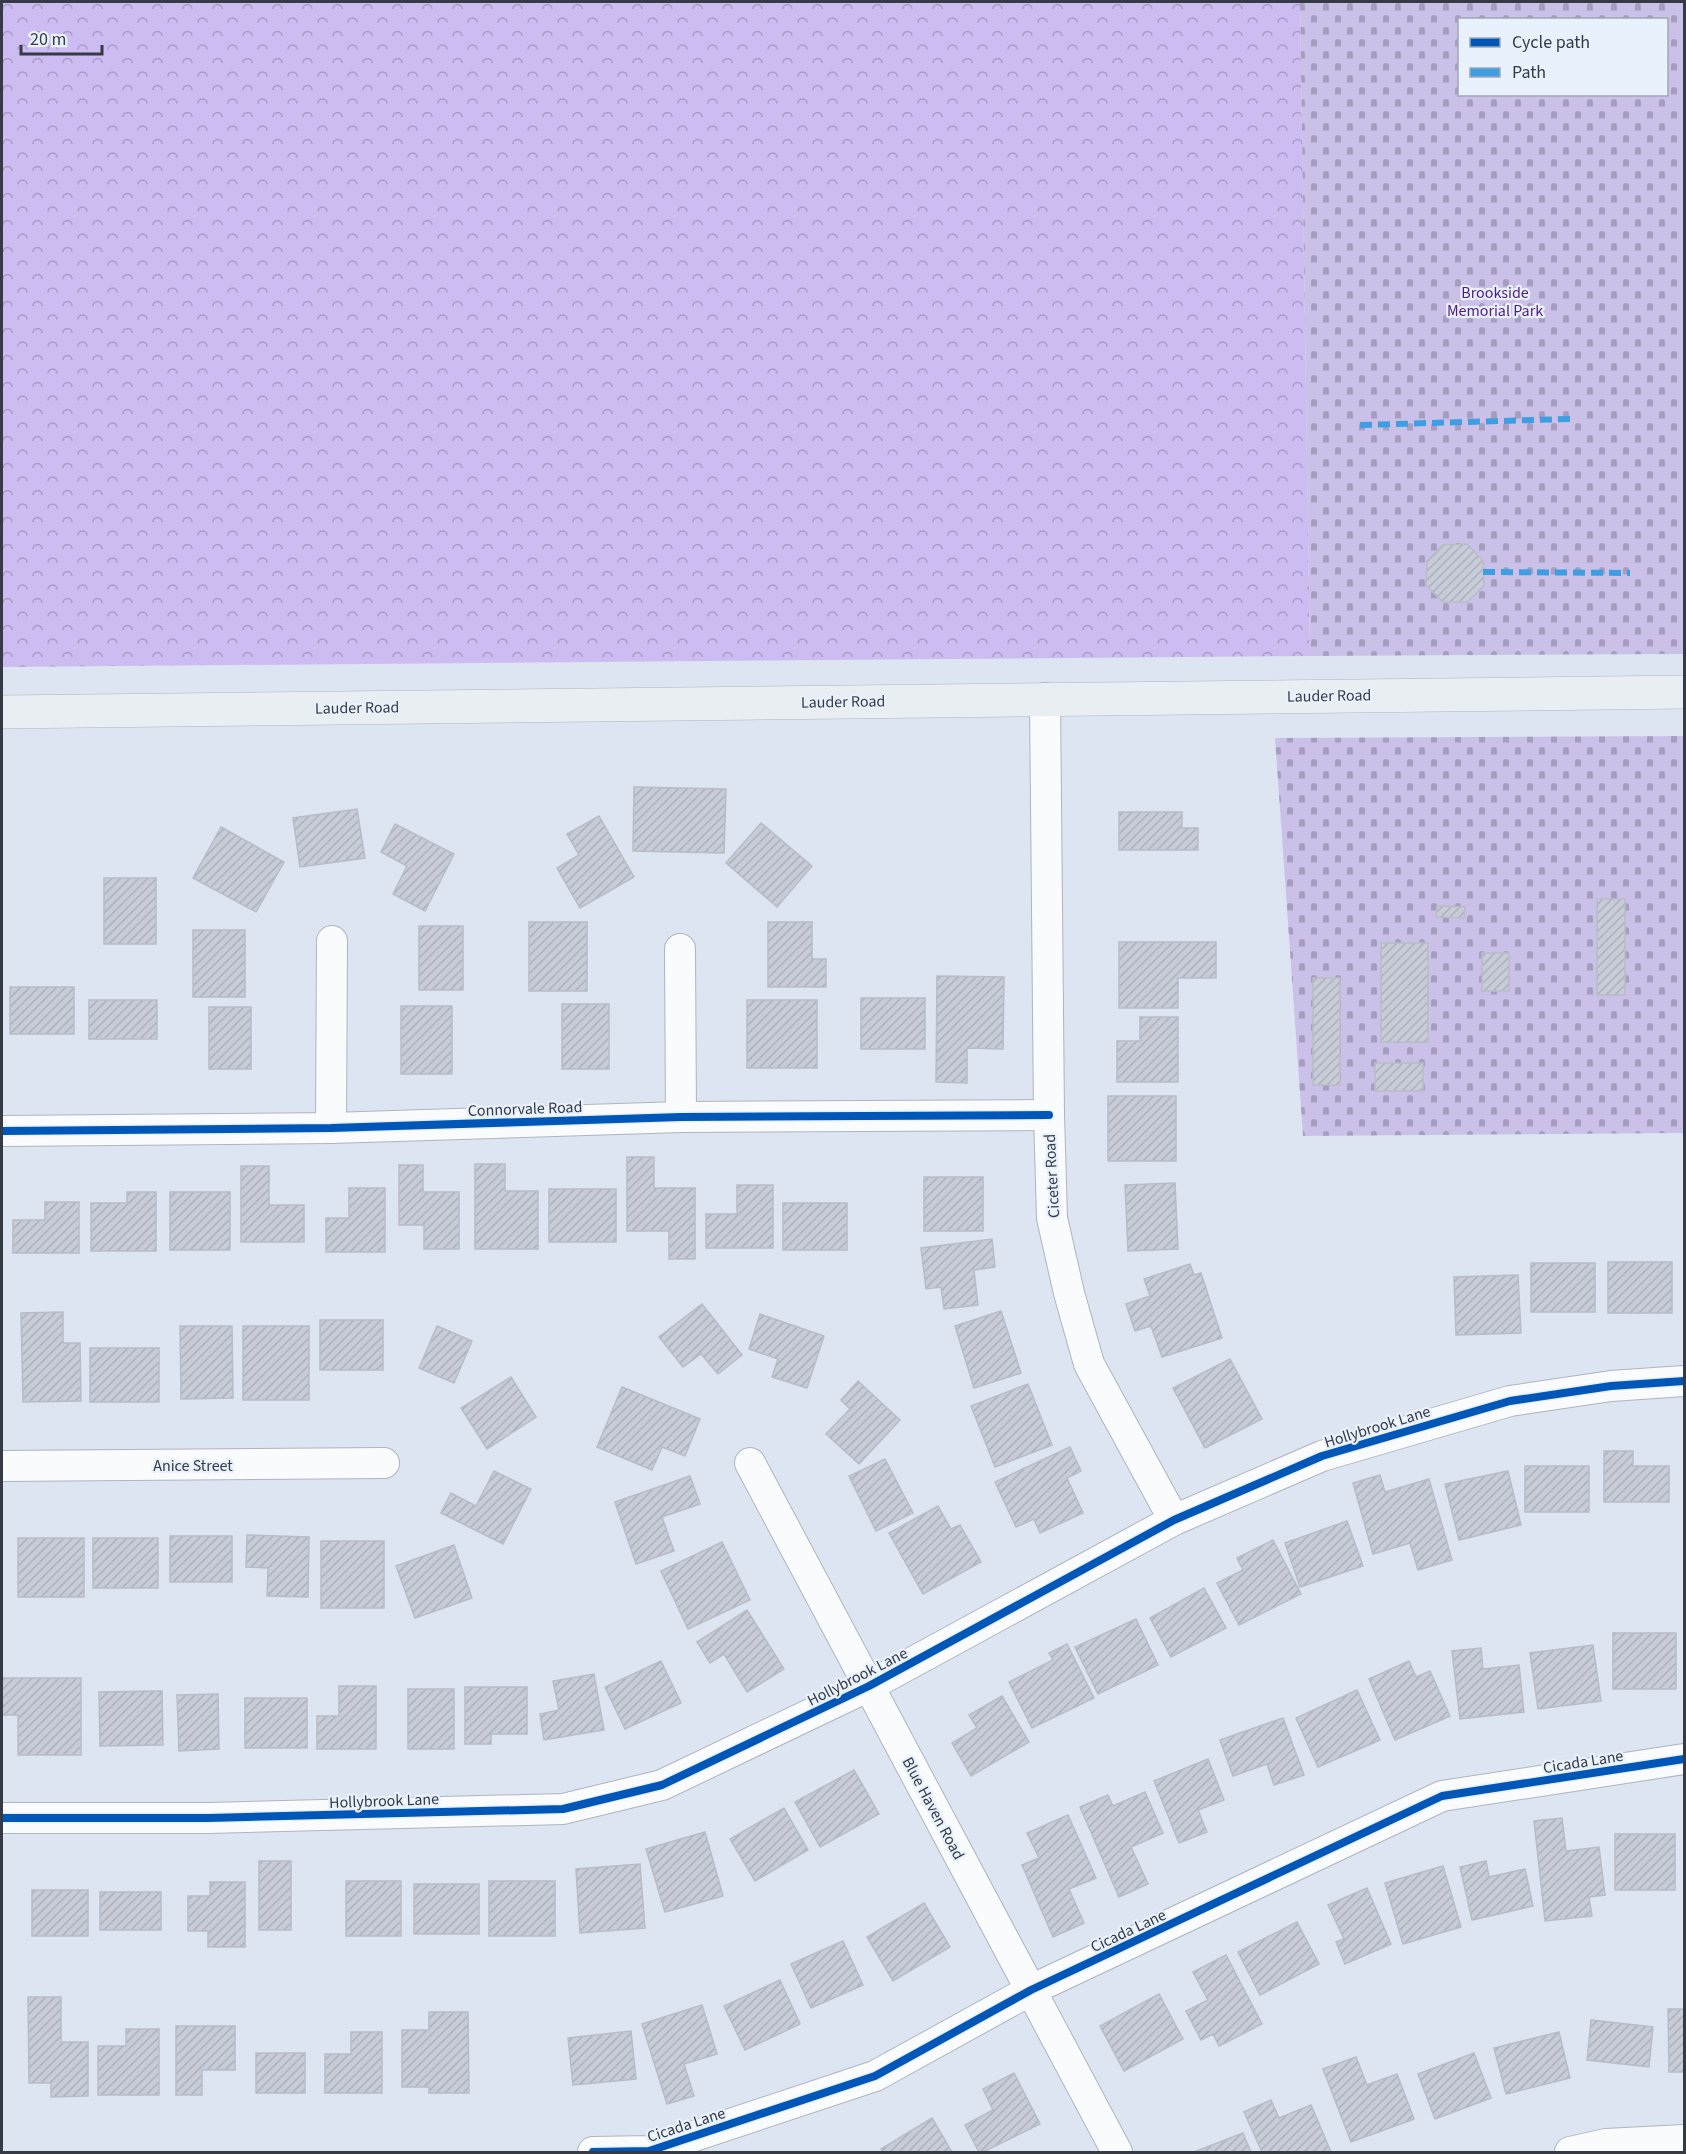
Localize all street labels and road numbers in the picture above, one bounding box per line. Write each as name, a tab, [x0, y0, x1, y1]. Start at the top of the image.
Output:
street label: Lauder Road	[1287, 684, 1371, 708]
street label: Lauder Road	[801, 690, 885, 714]
street label: Lauder Road	[315, 696, 399, 720]
street label: Connorvale Road	[467, 1096, 583, 1122]
street label: Ciceter Road	[1039, 1133, 1065, 1218]
street label: Hollybrook Lane	[1321, 1400, 1433, 1454]
street label: Anice Street	[153, 1455, 233, 1477]
street label: Hollybrook Lane	[803, 1642, 911, 1712]
street label: Cicada Lane	[1541, 1745, 1625, 1779]
street label: Blue Haven Road	[897, 1753, 969, 1864]
street label: Hollybrook Lane	[329, 1788, 439, 1814]
street label: Cicada Lane	[1087, 1904, 1170, 1958]
street label: Cicada Lane	[644, 2102, 728, 2148]

